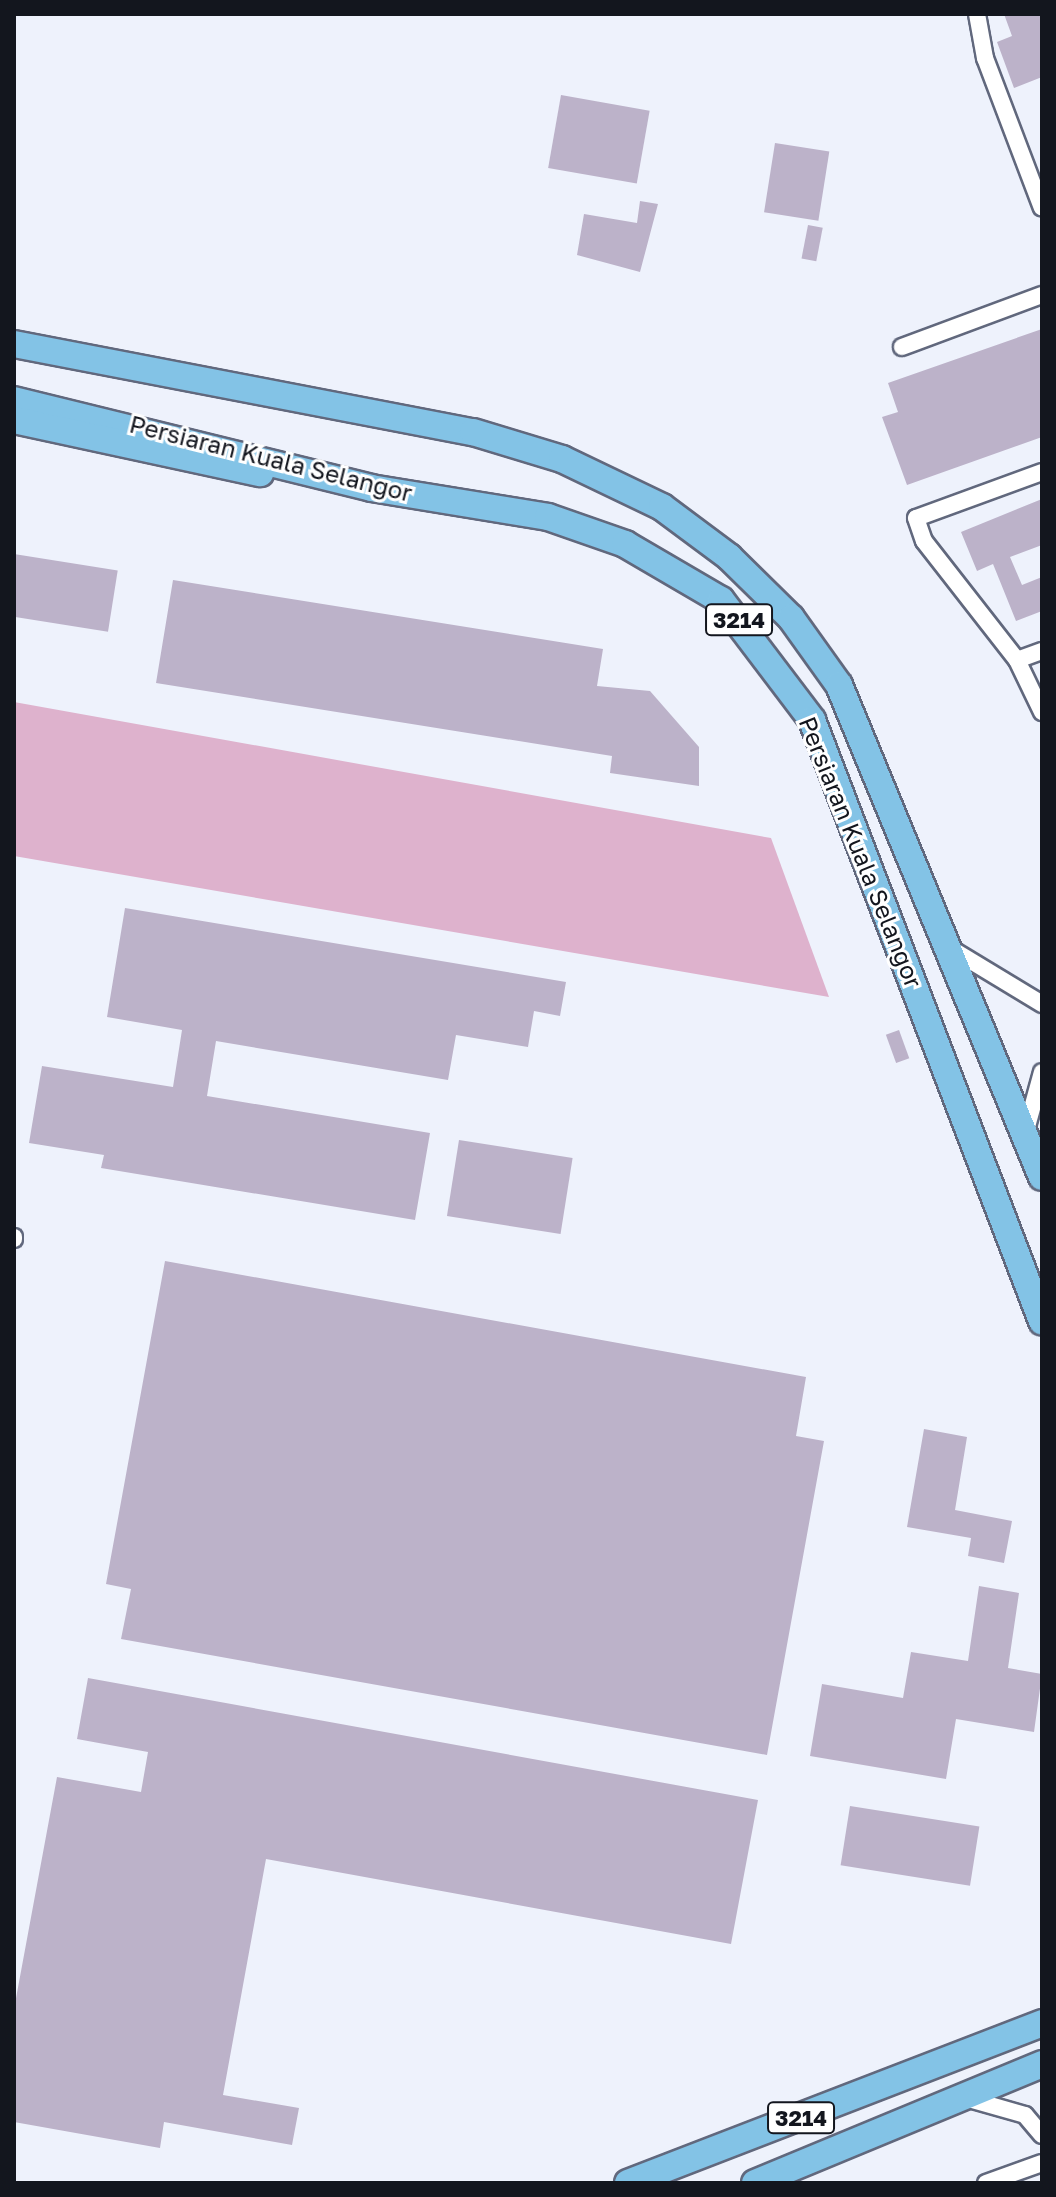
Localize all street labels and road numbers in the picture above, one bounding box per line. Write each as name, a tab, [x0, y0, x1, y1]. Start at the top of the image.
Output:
street label: Persiaran Kuala Selangor	[127, 409, 415, 507]
road number: 3214	[705, 602, 773, 638]
street label: Persiaran Kuala Selangor	[793, 712, 929, 992]
road number: 3214	[767, 2100, 835, 2136]

